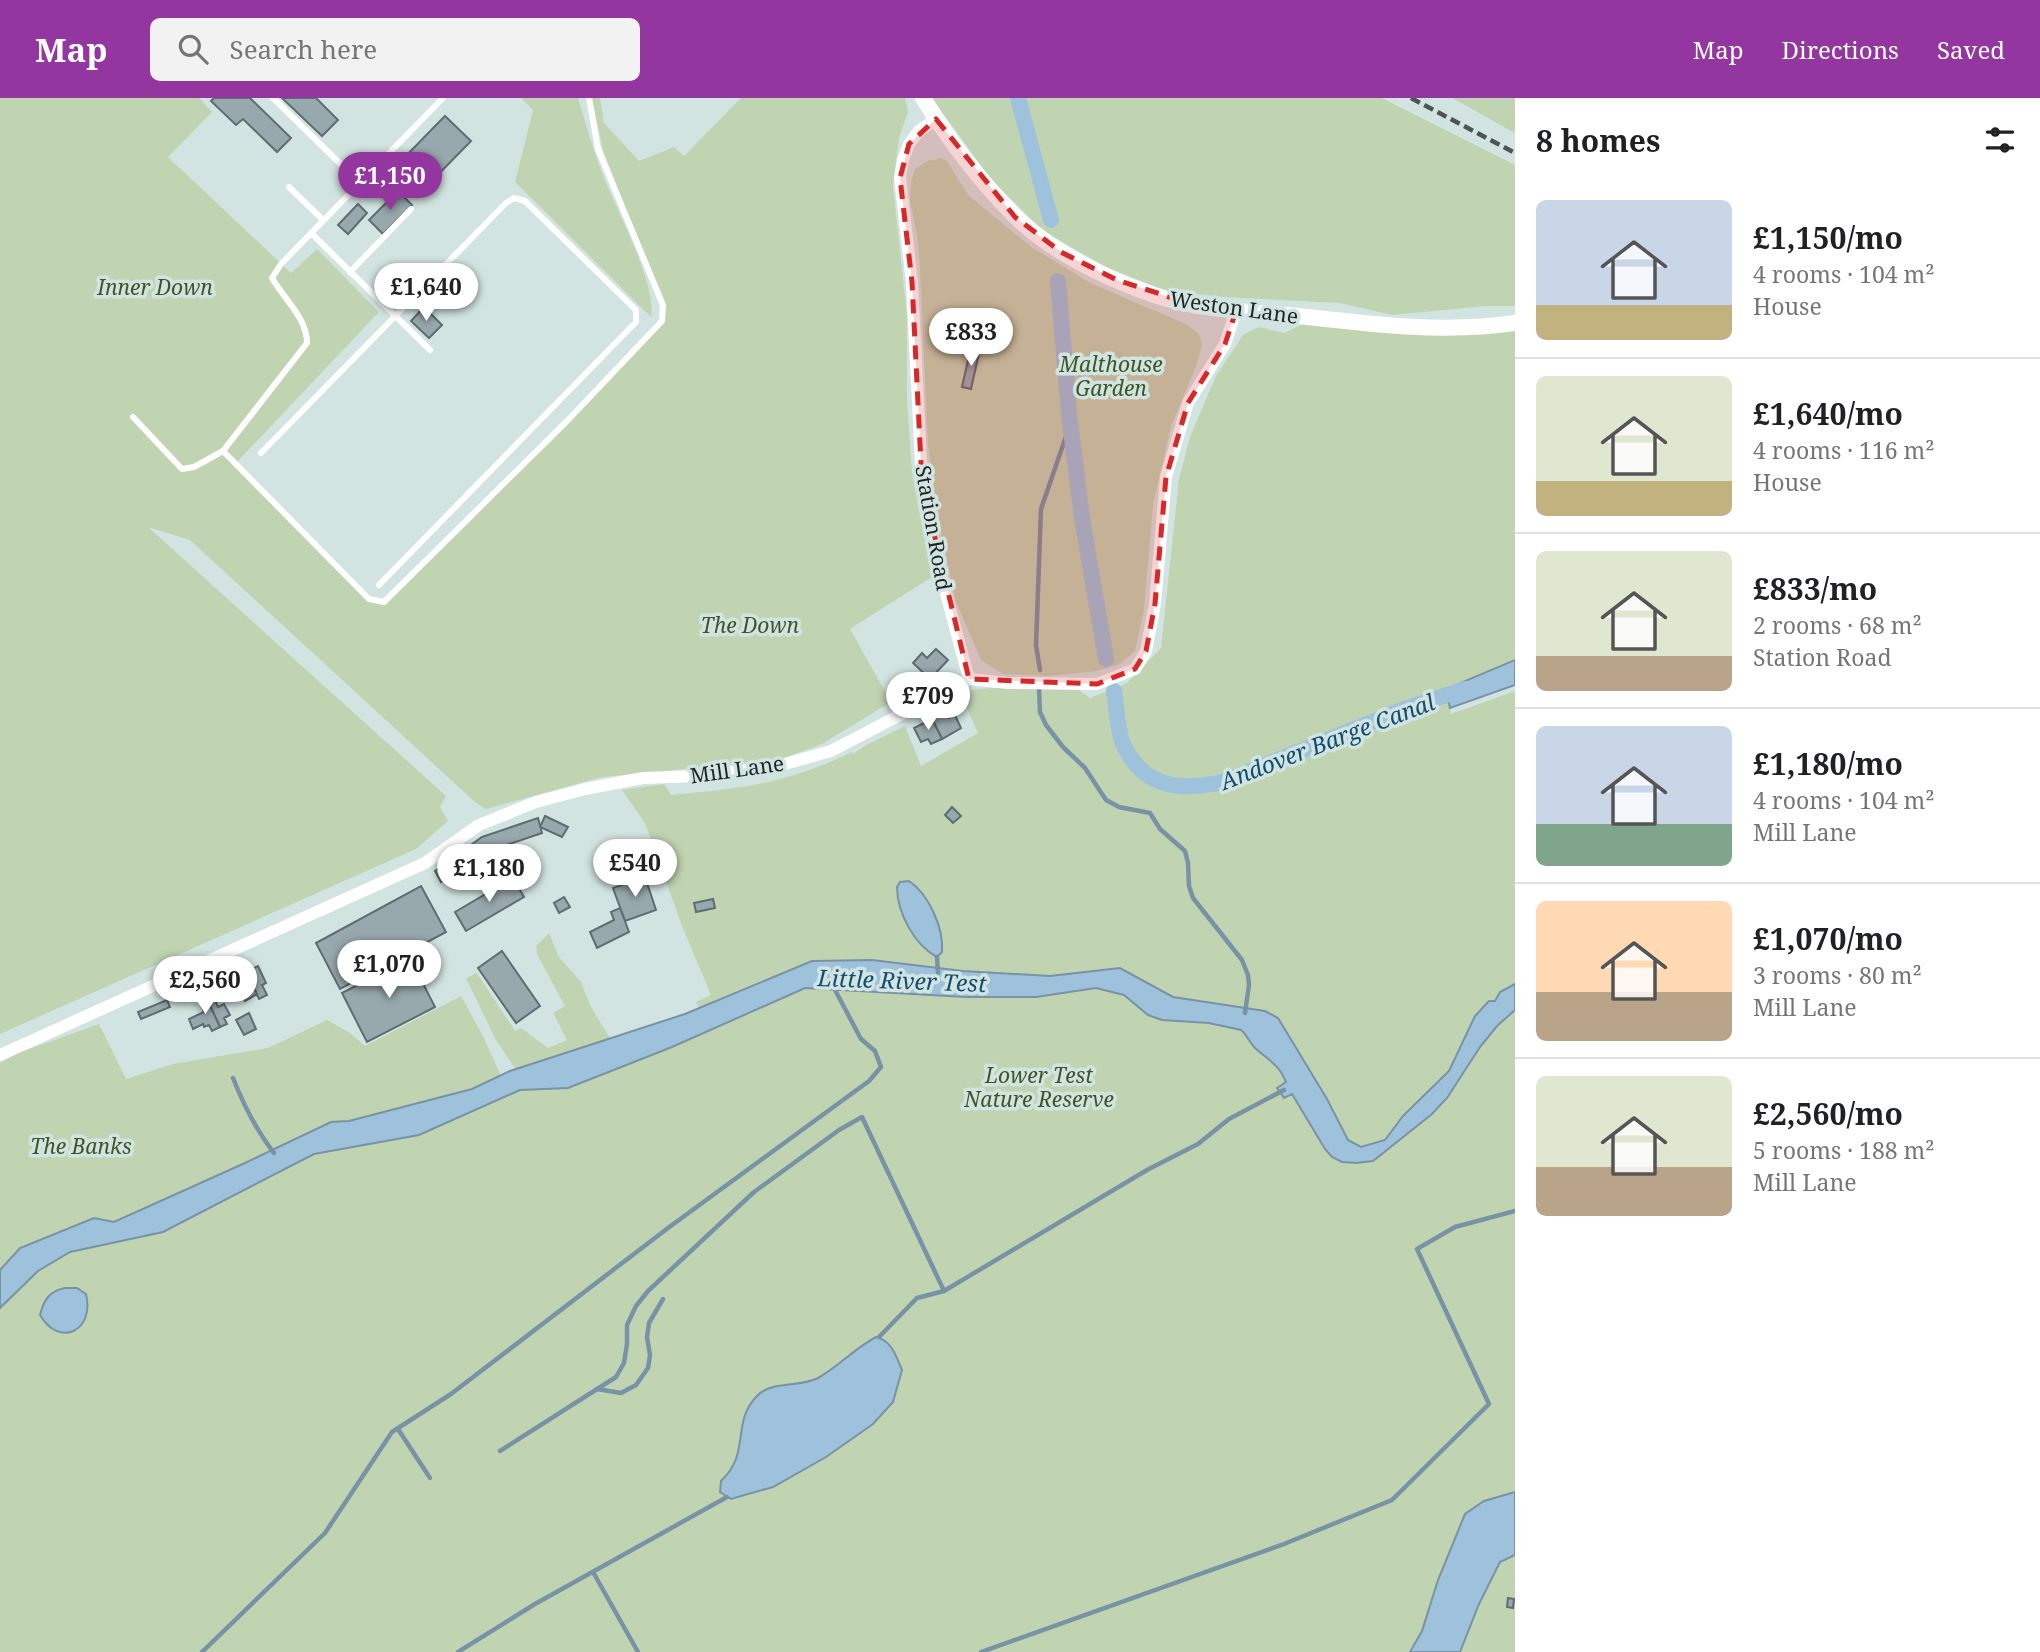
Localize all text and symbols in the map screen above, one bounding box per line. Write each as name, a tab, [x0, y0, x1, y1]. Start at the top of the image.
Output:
search box	[150, 18, 640, 81]
text: Map	[35, 27, 108, 72]
icon: search	[174, 30, 212, 68]
text: Search here	[230, 31, 377, 67]
text: Map	[1693, 33, 1744, 66]
text: Directions	[1782, 33, 1899, 66]
text: Saved	[1937, 33, 2005, 66]
text: 8 homes	[1536, 120, 1660, 161]
icon: filters	[1981, 121, 2019, 159]
pin: £1,150	[333, 152, 447, 212]
text: £1,150	[354, 159, 426, 191]
text: £1,150/mo	[1753, 217, 1903, 258]
icon: home	[1592, 228, 1676, 312]
text: 4 rooms · 104 m²	[1753, 258, 1935, 290]
pin: £1,640	[369, 264, 483, 323]
text: £1,640	[390, 270, 462, 302]
park label: Inner Down	[96, 273, 213, 301]
street label: Weston Lane	[1168, 284, 1300, 330]
text: House	[1753, 290, 1822, 322]
pin: £833	[930, 308, 1012, 368]
text: £833	[945, 315, 997, 347]
park label: Malthouse Garden	[1058, 350, 1163, 402]
text: £1,640/mo	[1753, 393, 1903, 434]
icon: home	[1592, 404, 1676, 488]
text: 4 rooms · 116 m²	[1753, 434, 1935, 466]
street label: Station Road	[909, 463, 959, 593]
text: House	[1753, 466, 1822, 498]
text: £833/mo	[1753, 568, 1877, 609]
icon: home	[1592, 579, 1676, 663]
text: 2 rooms · 68 m²	[1753, 609, 1922, 641]
park label: The Down	[701, 611, 800, 639]
text: Station Road	[1753, 641, 1892, 673]
pin: £709	[887, 672, 969, 732]
text: £709	[902, 679, 954, 711]
water label: Andover Barge Canal	[1213, 685, 1439, 797]
text: £1,180/mo	[1753, 743, 1903, 784]
street label: Mill Lane	[688, 749, 786, 789]
icon: home	[1592, 754, 1676, 838]
text: 4 rooms · 104 m²	[1753, 784, 1935, 816]
text: Mill Lane	[1753, 816, 1857, 848]
pin: £540	[594, 840, 676, 899]
pin: £1,180	[432, 844, 546, 904]
text: £540	[609, 846, 661, 878]
text: £1,180	[453, 851, 525, 883]
text: £1,070/mo	[1753, 918, 1903, 959]
icon: home	[1592, 929, 1676, 1013]
pin: £1,070	[332, 940, 446, 1000]
text: £1,070	[353, 947, 425, 979]
pin: £2,560	[148, 956, 262, 1016]
text: 3 rooms · 80 m²	[1753, 959, 1922, 991]
water label: Little River Test	[816, 961, 988, 999]
text: £2,560	[169, 963, 241, 995]
text: Mill Lane	[1753, 991, 1857, 1023]
park label: Lower Test Nature Reserve	[963, 1061, 1114, 1113]
text: £2,560/mo	[1753, 1093, 1903, 1134]
icon: home	[1592, 1104, 1676, 1188]
park label: The Banks	[30, 1132, 132, 1160]
text: 5 rooms · 188 m²	[1753, 1134, 1935, 1166]
text: Mill Lane	[1753, 1166, 1857, 1198]

